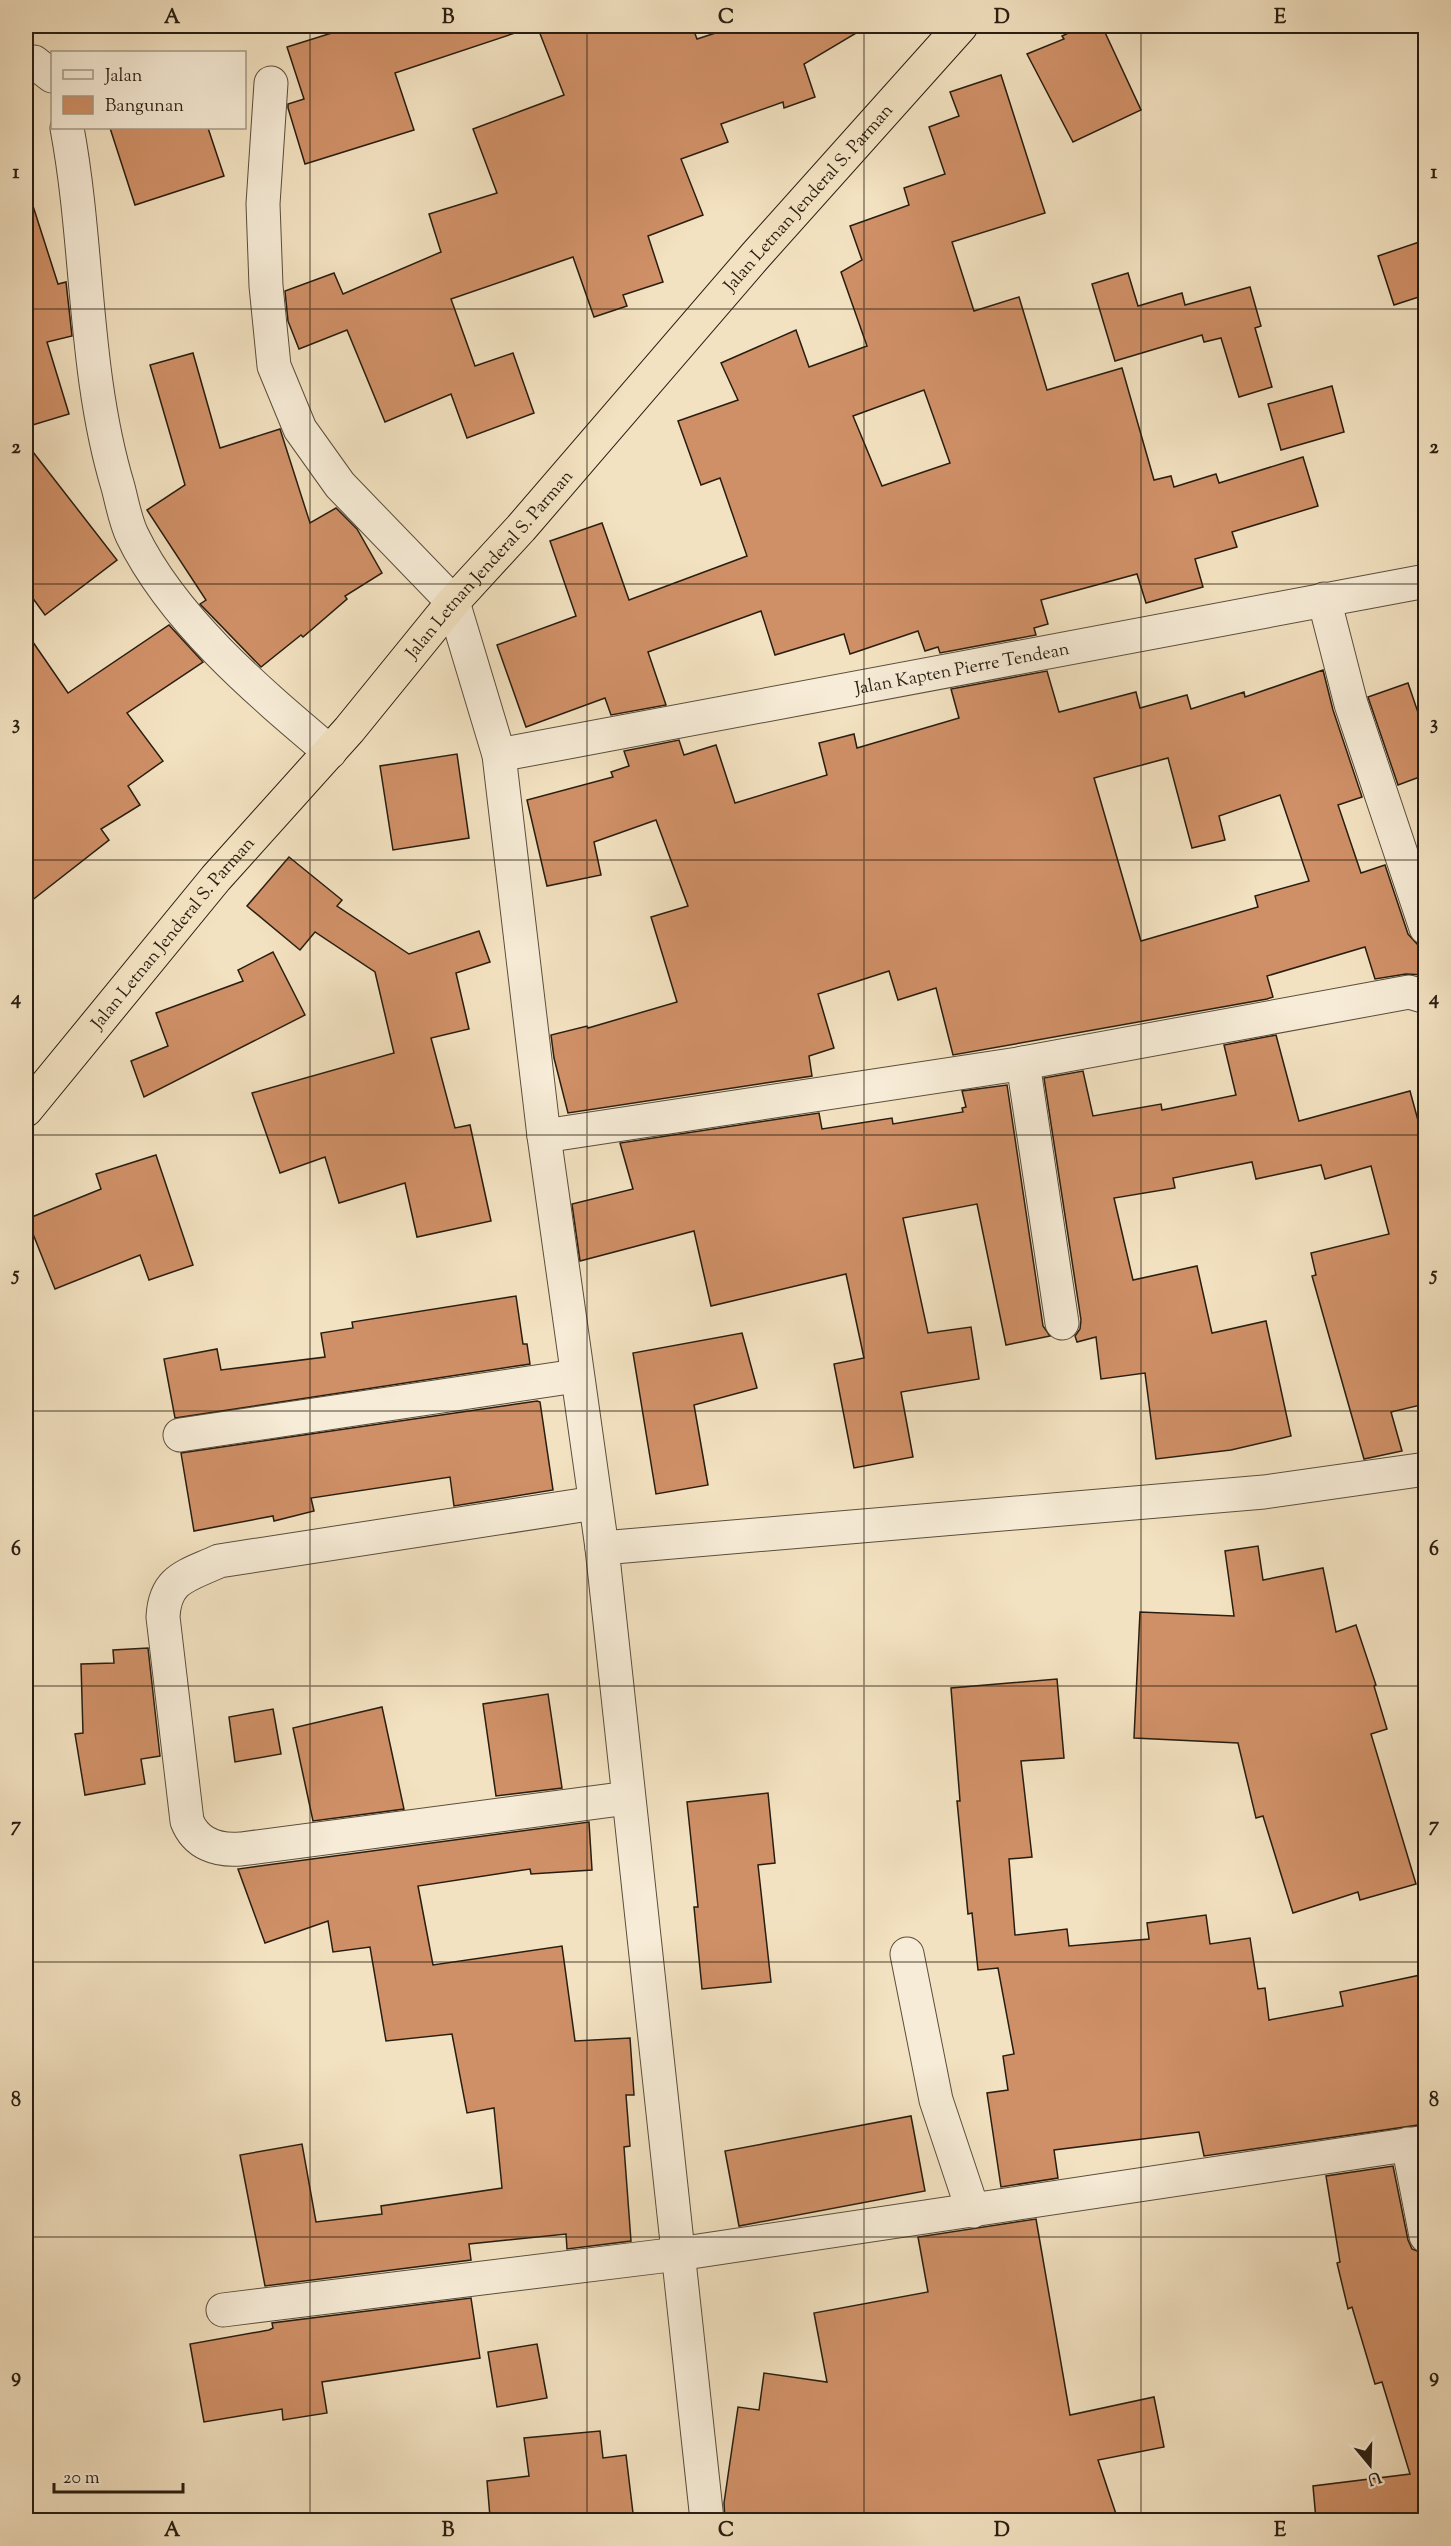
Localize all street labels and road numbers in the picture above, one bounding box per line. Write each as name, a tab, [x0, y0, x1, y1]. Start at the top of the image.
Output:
street label: Jalan Letnan Jenderal S. Parman	[718, 99, 900, 299]
street label: Jalan Letnan Jenderal S. Parman	[400, 465, 581, 666]
street label: Jalan Kapten Pierre Tendean	[852, 637, 1072, 703]
street label: Jalan Letnan Jenderal S. Parman	[85, 832, 262, 1037]

